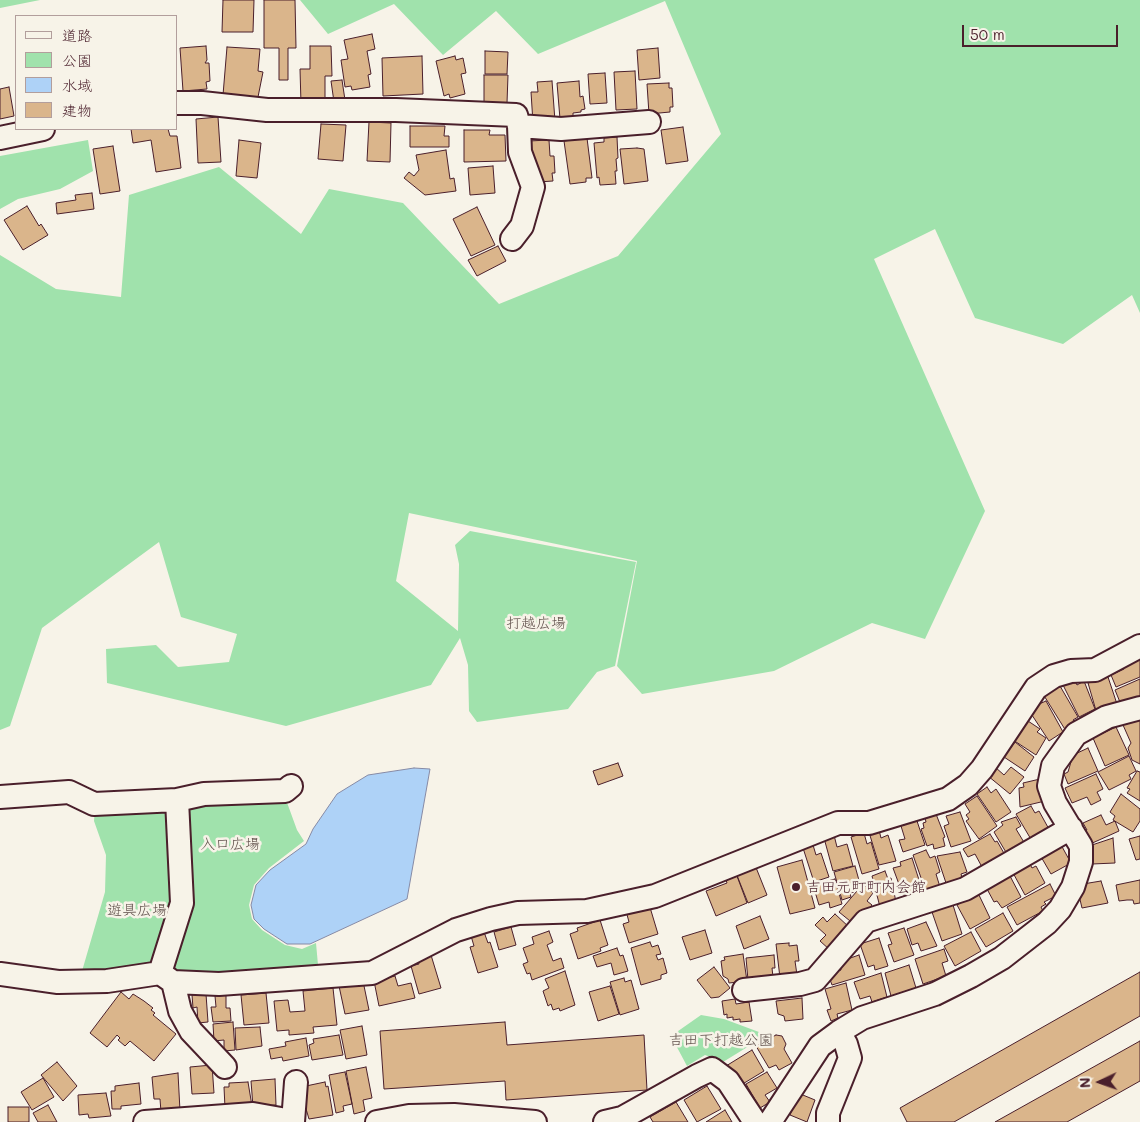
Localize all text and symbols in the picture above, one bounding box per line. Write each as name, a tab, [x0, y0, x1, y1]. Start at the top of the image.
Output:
legend	[15, 15, 178, 130]
scale bar	[965, 15, 1121, 47]
text: 50 m	[970, 24, 1005, 44]
text: 道路	[62, 25, 92, 45]
text: 公園	[62, 50, 92, 70]
text: 水域	[62, 75, 92, 95]
text: 建物	[62, 100, 92, 120]
park label: 打越広場	[506, 614, 566, 632]
park label: 入口広場	[200, 835, 260, 853]
place label: 吉田元町町内会館	[806, 878, 926, 896]
marker: 吉田元町町内会館	[790, 881, 802, 893]
park label: 遊具広場	[107, 901, 167, 919]
park label: 吉田下打越公園	[669, 1031, 773, 1049]
north arrow	[1075, 1057, 1125, 1107]
text: N	[1075, 1077, 1094, 1089]

